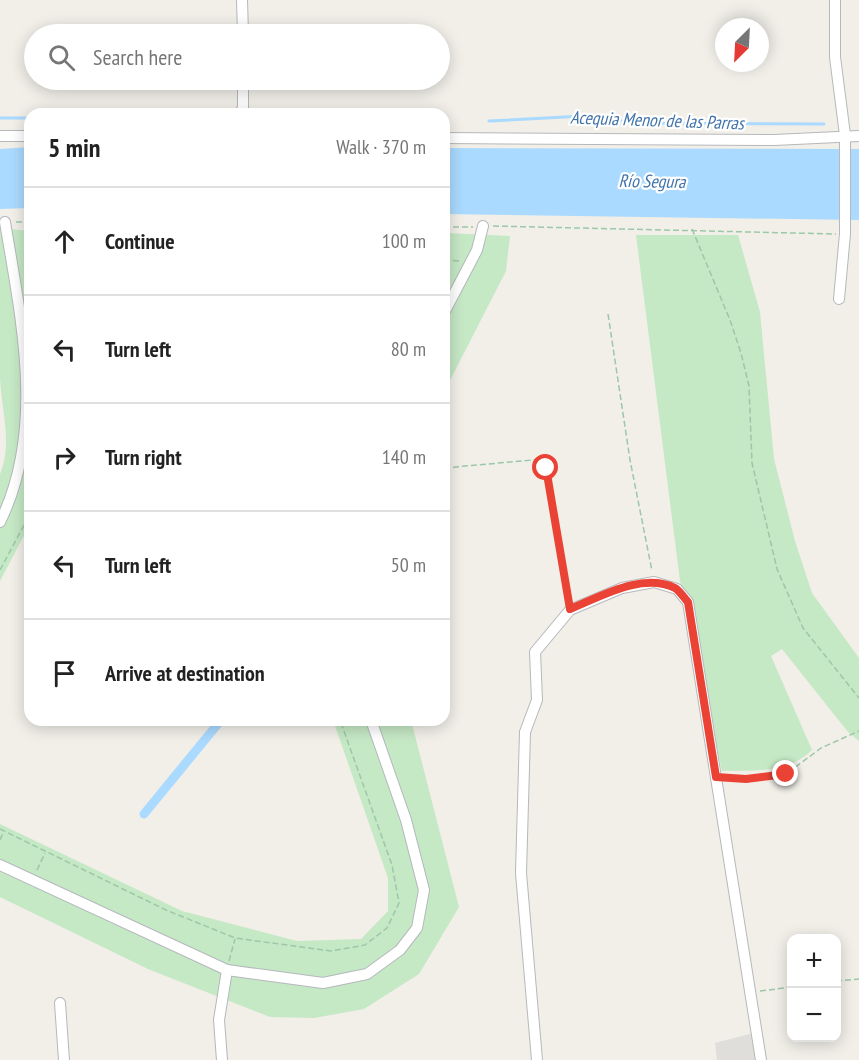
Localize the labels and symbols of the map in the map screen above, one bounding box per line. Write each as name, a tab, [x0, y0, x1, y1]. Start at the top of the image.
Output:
north arrow	[715, 18, 769, 72]
water label: Acequia Menor de las Parras	[570, 105, 746, 135]
water label: Río Segura	[618, 169, 686, 193]
route start	[532, 454, 558, 480]
route end	[772, 760, 798, 786]

